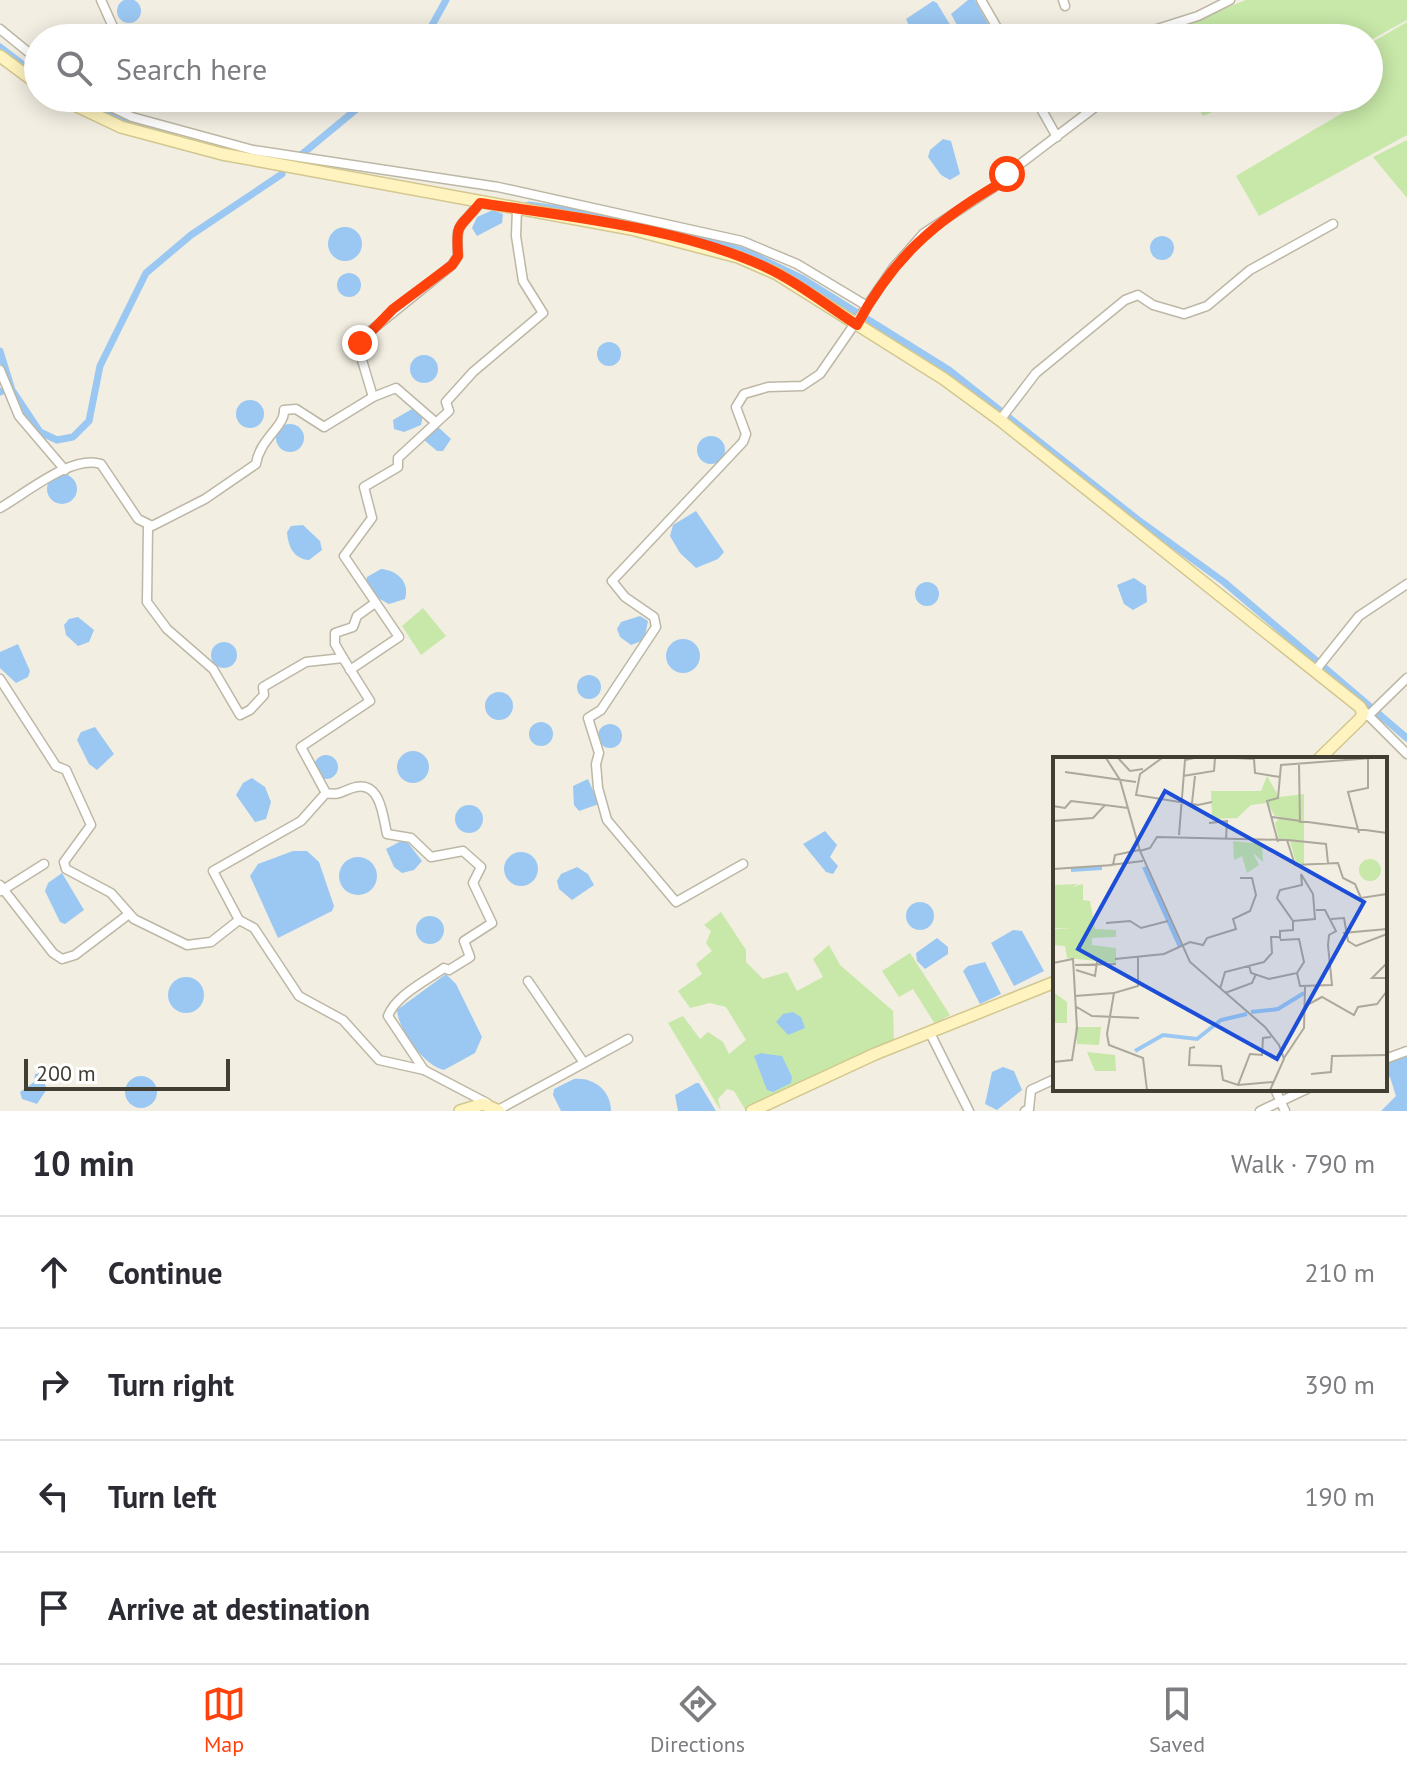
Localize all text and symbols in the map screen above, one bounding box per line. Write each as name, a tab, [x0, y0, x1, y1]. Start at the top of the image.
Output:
search box	[24, 24, 1383, 112]
icon: search	[52, 46, 96, 90]
text: Search here	[116, 49, 267, 88]
route start	[989, 156, 1025, 192]
route end	[342, 325, 378, 361]
inset map	[1053, 757, 1387, 1091]
scale bar	[24, 1055, 230, 1091]
text: 200 m	[36, 1059, 96, 1087]
text: 10 min	[32, 1141, 134, 1185]
text: Walk · 790 m	[1231, 1147, 1375, 1180]
icon: ahead	[32, 1250, 76, 1294]
text: Continue	[108, 1253, 222, 1292]
text: 210 m	[1304, 1256, 1375, 1289]
icon: right	[32, 1362, 76, 1406]
text: Turn right	[108, 1365, 234, 1404]
text: 390 m	[1304, 1368, 1375, 1401]
icon: left	[32, 1474, 76, 1518]
text: Turn left	[108, 1477, 216, 1516]
text: 190 m	[1304, 1480, 1375, 1513]
icon: arrive	[32, 1586, 76, 1630]
text: Arrive at destination	[108, 1589, 370, 1628]
tab: Map	[202, 1682, 246, 1758]
tab: Directions	[650, 1682, 745, 1758]
tab: Saved	[1149, 1682, 1205, 1758]

